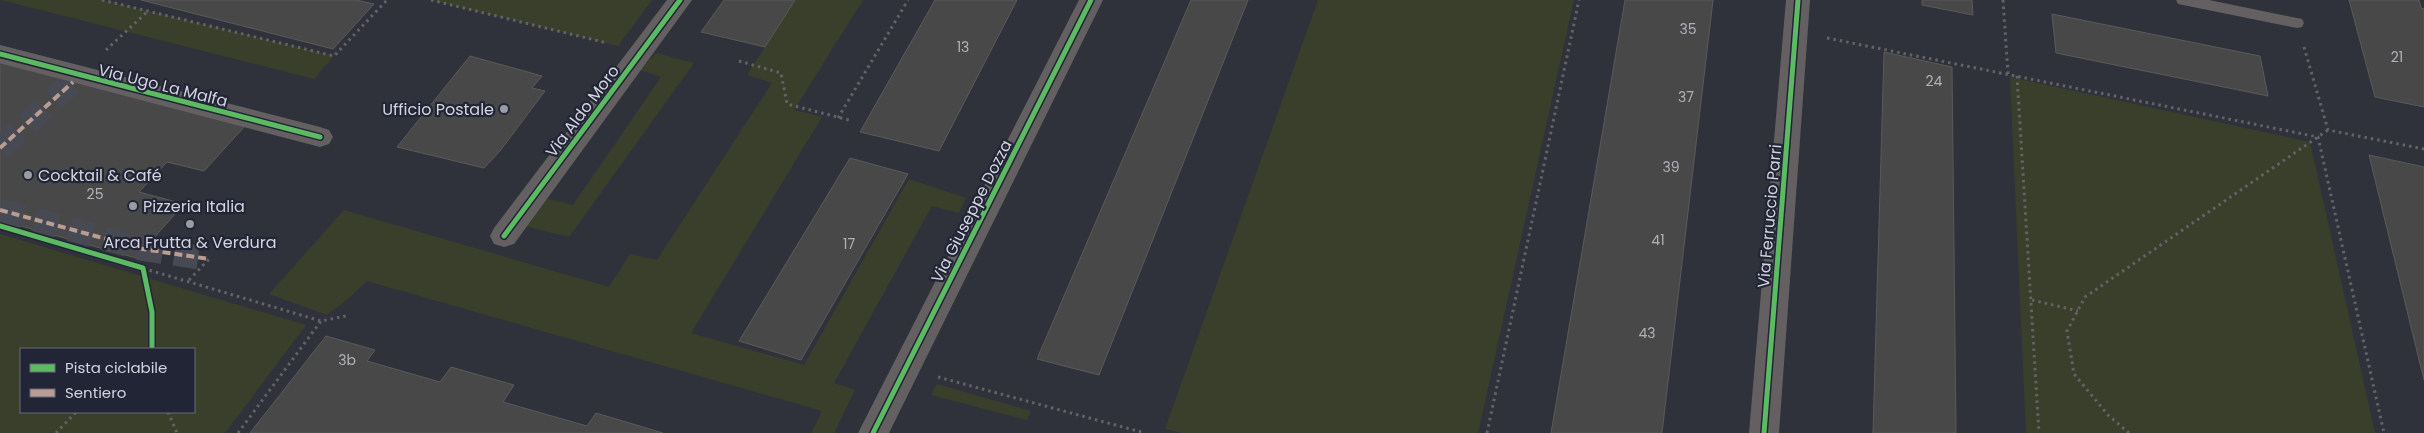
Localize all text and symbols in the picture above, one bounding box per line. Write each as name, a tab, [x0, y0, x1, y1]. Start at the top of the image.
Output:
house number: 35	[1679, 19, 1697, 39]
house number: 13	[957, 37, 969, 57]
house number: 21	[2391, 47, 2403, 67]
street label: Via Ugo La Malfa	[96, 58, 230, 113]
street label: Via Aldo Moro	[540, 60, 625, 162]
house number: 24	[1926, 71, 1943, 91]
house number: 37	[1678, 87, 1694, 107]
place label: Ufficio Postale	[382, 98, 494, 121]
marker: Ufficio Postale	[498, 103, 510, 115]
street label: Via Giuseppe Dozza	[925, 136, 1017, 287]
street label: Via Ferruccio Parri	[1752, 143, 1787, 289]
house number: 39	[1662, 157, 1680, 177]
place label: Cocktail & Café	[38, 164, 162, 187]
marker: Cocktail & Café	[22, 169, 34, 181]
house number: 25	[87, 184, 103, 204]
place label: Pizzeria Italia	[143, 195, 245, 218]
marker: Pizzeria Italia	[127, 200, 139, 212]
marker: Arca Frutta & Verdura	[184, 218, 196, 230]
house number: 41	[1651, 230, 1665, 250]
place label: Arca Frutta & Verdura	[103, 231, 277, 254]
house number: 17	[843, 234, 855, 254]
house number: 43	[1638, 323, 1656, 343]
legend	[20, 348, 195, 413]
house number: 3b	[338, 350, 356, 370]
text: Pista ciclabile	[65, 357, 167, 378]
text: Sentiero	[65, 382, 126, 403]

